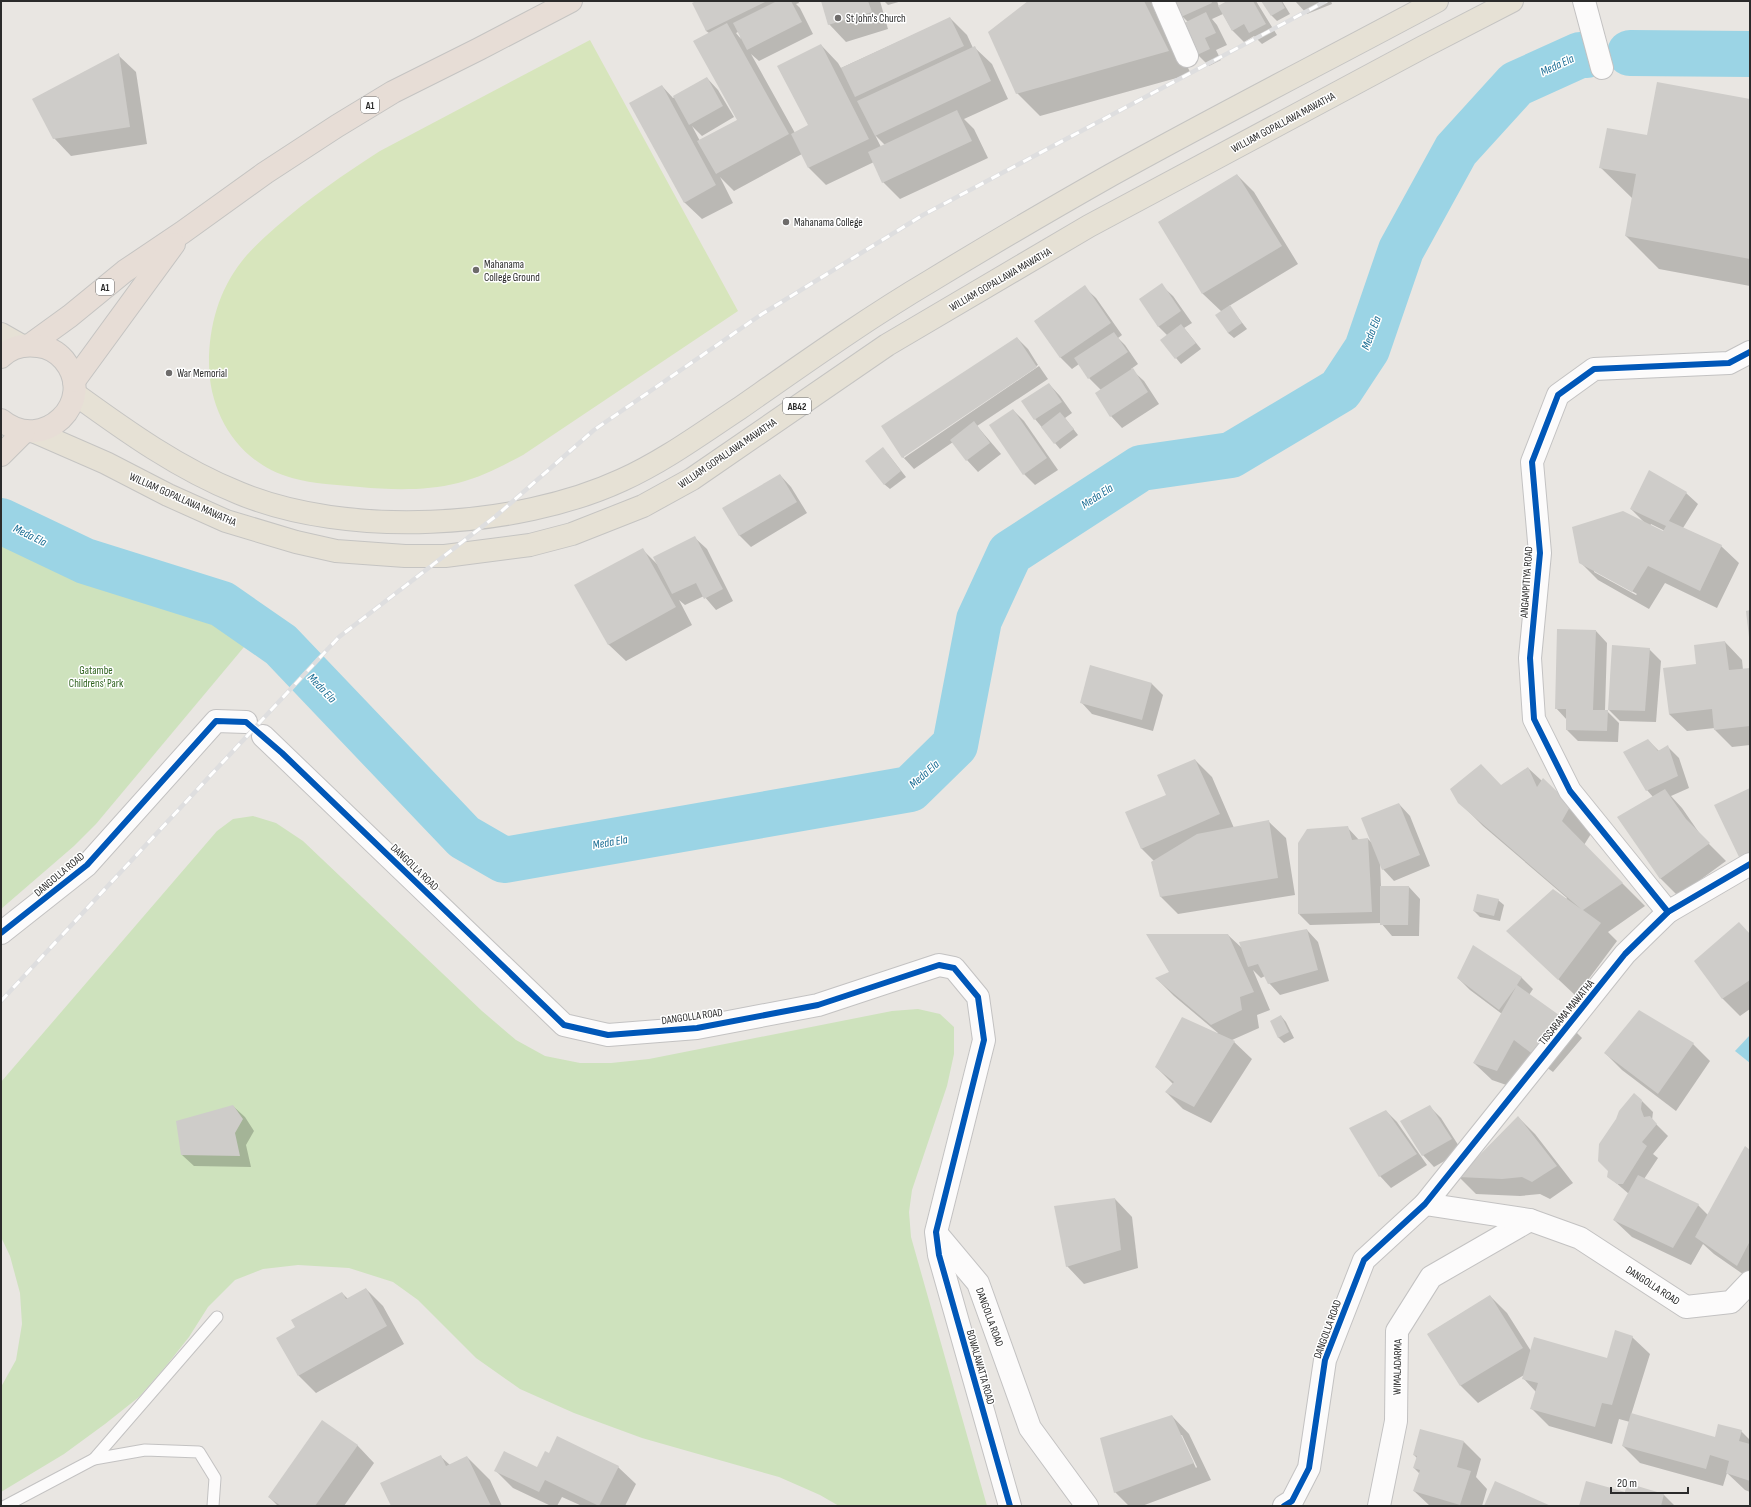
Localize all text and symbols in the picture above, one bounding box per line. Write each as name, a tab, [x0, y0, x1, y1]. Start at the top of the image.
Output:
place label: St John's Church	[846, 12, 906, 25]
marker: St John's Church	[833, 13, 843, 23]
water label: Meda Ela	[1538, 51, 1576, 80]
street label: WILLIAM GOPALLAWA MAWATHA	[1229, 89, 1338, 155]
road number: A1	[361, 97, 379, 113]
place label: Mahanama College	[794, 216, 863, 229]
marker: Mahanama College	[781, 217, 791, 227]
street label: WILLIAM GOPALLAWA MAWATHA	[947, 245, 1054, 314]
place label: Mahanama College Ground	[484, 258, 540, 284]
marker: Mahanama College Ground	[471, 265, 481, 275]
road number: A1	[96, 279, 114, 295]
water label: Meda Ela	[1358, 314, 1385, 352]
place label: War Memorial	[177, 367, 227, 380]
marker: War Memorial	[164, 368, 174, 378]
road number: AB42	[783, 398, 811, 414]
street label: WILLIAM GOPALLAWA MAWATHA	[676, 416, 779, 491]
street label: WILLIAM GOPALLAWA MAWATHA	[127, 470, 239, 529]
water label: Meda Ela	[1078, 480, 1116, 512]
water label: Meda Ela	[11, 521, 49, 550]
street label: ANGAMPITIYA ROAD	[1517, 546, 1535, 619]
park label: Gatambe Childrens' Park	[69, 664, 124, 690]
water label: Meda Ela	[304, 670, 339, 706]
water label: Meda Ela	[906, 757, 943, 792]
water label: Meda Ela	[591, 832, 629, 853]
street label: DANGOLLA ROAD	[388, 841, 441, 893]
street label: DANGOLLA ROAD	[31, 850, 87, 899]
street label: TISSARAMA MAWATHA	[1536, 977, 1597, 1048]
street label: DANGOLLA ROAD	[661, 1006, 724, 1027]
street label: DANGOLLA ROAD	[1623, 1263, 1682, 1308]
street label: DANGOLLA ROAD	[973, 1286, 1006, 1348]
street label: DANGOLLA ROAD	[1311, 1298, 1344, 1360]
street label: BOWALAWATTA ROAD	[964, 1328, 997, 1406]
street label: WIMALADARMA	[1391, 1339, 1404, 1395]
scale bar	[1611, 1469, 1688, 1495]
text: 20 m	[1617, 1476, 1637, 1491]

